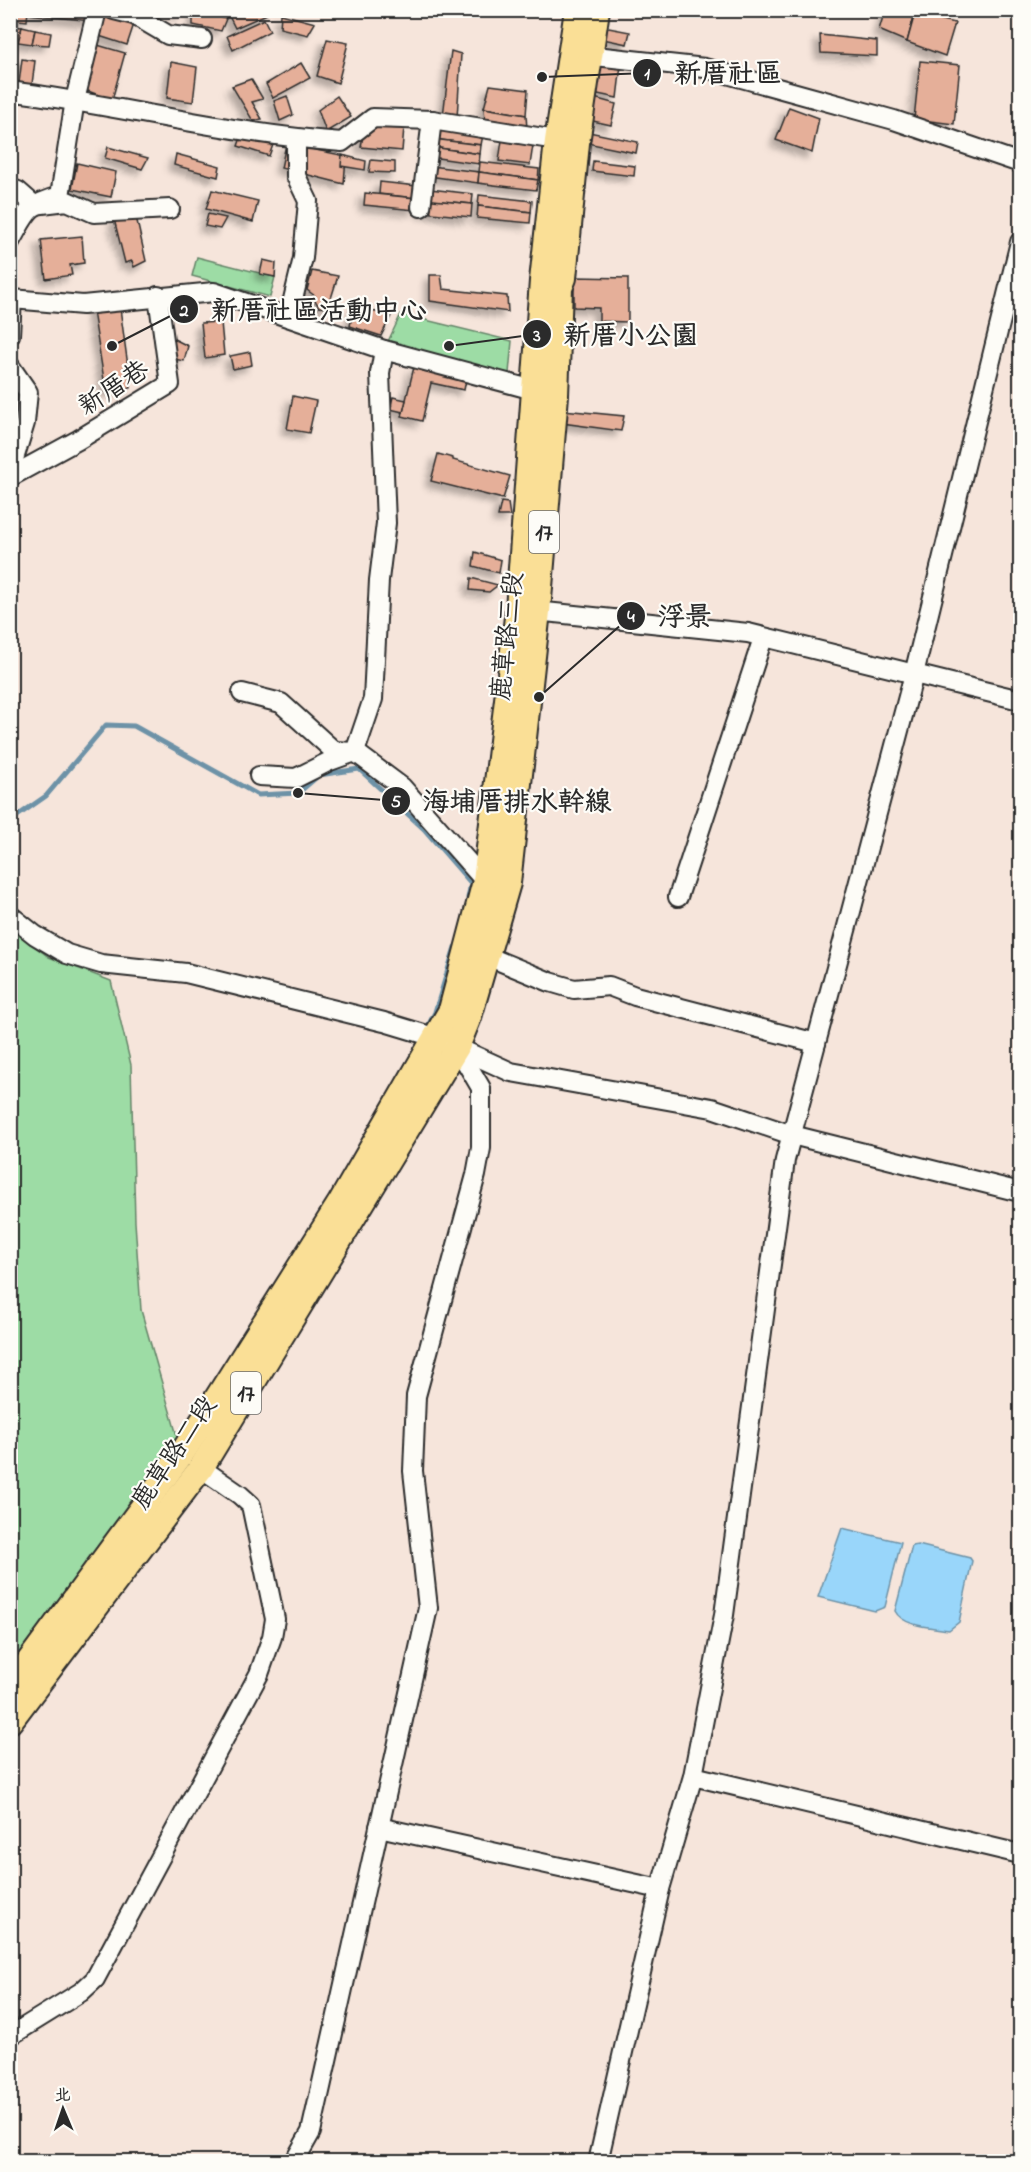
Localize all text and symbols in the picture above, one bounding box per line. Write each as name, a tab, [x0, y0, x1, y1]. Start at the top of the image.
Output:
callout: 新厝社區	[632, 51, 794, 96]
text: 新厝社區	[674, 56, 782, 95]
text: 1	[644, 62, 650, 88]
callout: 新厝社區活動中心	[169, 287, 439, 332]
text: 新厝社區活動中心	[211, 293, 427, 332]
text: 2	[179, 299, 189, 325]
callout: 新厝小公園	[522, 312, 711, 357]
text: 新厝小公園	[564, 318, 699, 357]
text: 3	[532, 324, 541, 350]
street label: 新厝巷	[72, 352, 158, 427]
road number: 17	[529, 511, 559, 553]
street label: 鹿草路三段	[483, 570, 535, 703]
callout: 浮景	[616, 593, 724, 638]
text: 浮景	[658, 599, 712, 638]
text: 4	[627, 605, 635, 631]
callout: 海埔厝排水幹線	[381, 778, 624, 823]
text: 海埔厝排水幹線	[423, 784, 612, 823]
text: 5	[391, 790, 402, 816]
road number: 17	[231, 1372, 261, 1414]
street label: 鹿草路二段	[123, 1389, 228, 1518]
north arrow	[33, 2079, 93, 2139]
text: 北	[54, 2084, 71, 2108]

